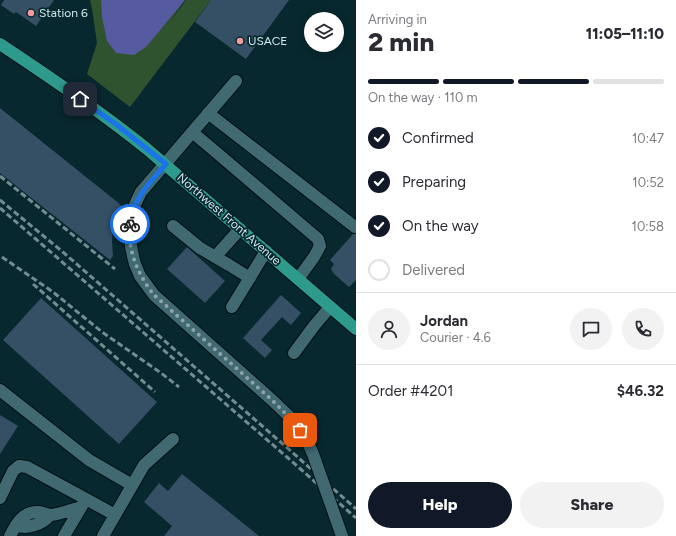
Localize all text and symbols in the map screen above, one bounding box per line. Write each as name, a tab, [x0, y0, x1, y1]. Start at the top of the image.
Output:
place label: Station 6	[39, 6, 88, 20]
marker: Station 6	[26, 8, 36, 18]
map controls	[304, 12, 344, 52]
button: layers	[304, 12, 344, 52]
text: Arriving in	[368, 12, 427, 27]
text: 11:05–11:10	[586, 25, 664, 43]
text: 2 min	[368, 26, 434, 58]
place label: USACE	[248, 34, 287, 48]
marker: USACE	[235, 36, 245, 46]
pin	[63, 82, 97, 116]
icon: home	[69, 88, 91, 110]
text: On the way · 110 m	[368, 90, 478, 105]
icon: check	[368, 127, 390, 149]
text: Confirmed	[402, 129, 474, 147]
text: 10:47	[632, 131, 664, 146]
street label: Northwest Front Avenue	[174, 170, 284, 268]
icon: check	[368, 171, 390, 193]
text: Preparing	[402, 173, 466, 191]
text: 10:52	[632, 175, 664, 190]
courier	[110, 204, 150, 244]
icon: bike	[119, 213, 141, 235]
icon: check	[368, 215, 390, 237]
text: On the way	[402, 217, 479, 235]
text: 10:58	[632, 219, 664, 234]
text: Delivered	[402, 261, 465, 279]
button: person	[368, 308, 410, 350]
button: chat	[570, 308, 612, 350]
button: phone	[622, 308, 664, 350]
text: Jordan	[420, 312, 468, 330]
text: Courier · 4.6	[420, 330, 491, 345]
text: Order #4201	[368, 382, 453, 400]
text: $46.32	[617, 382, 664, 400]
pin	[283, 413, 317, 447]
icon: bag	[289, 419, 311, 441]
button: Help	[368, 482, 512, 528]
button: Share	[520, 482, 664, 528]

